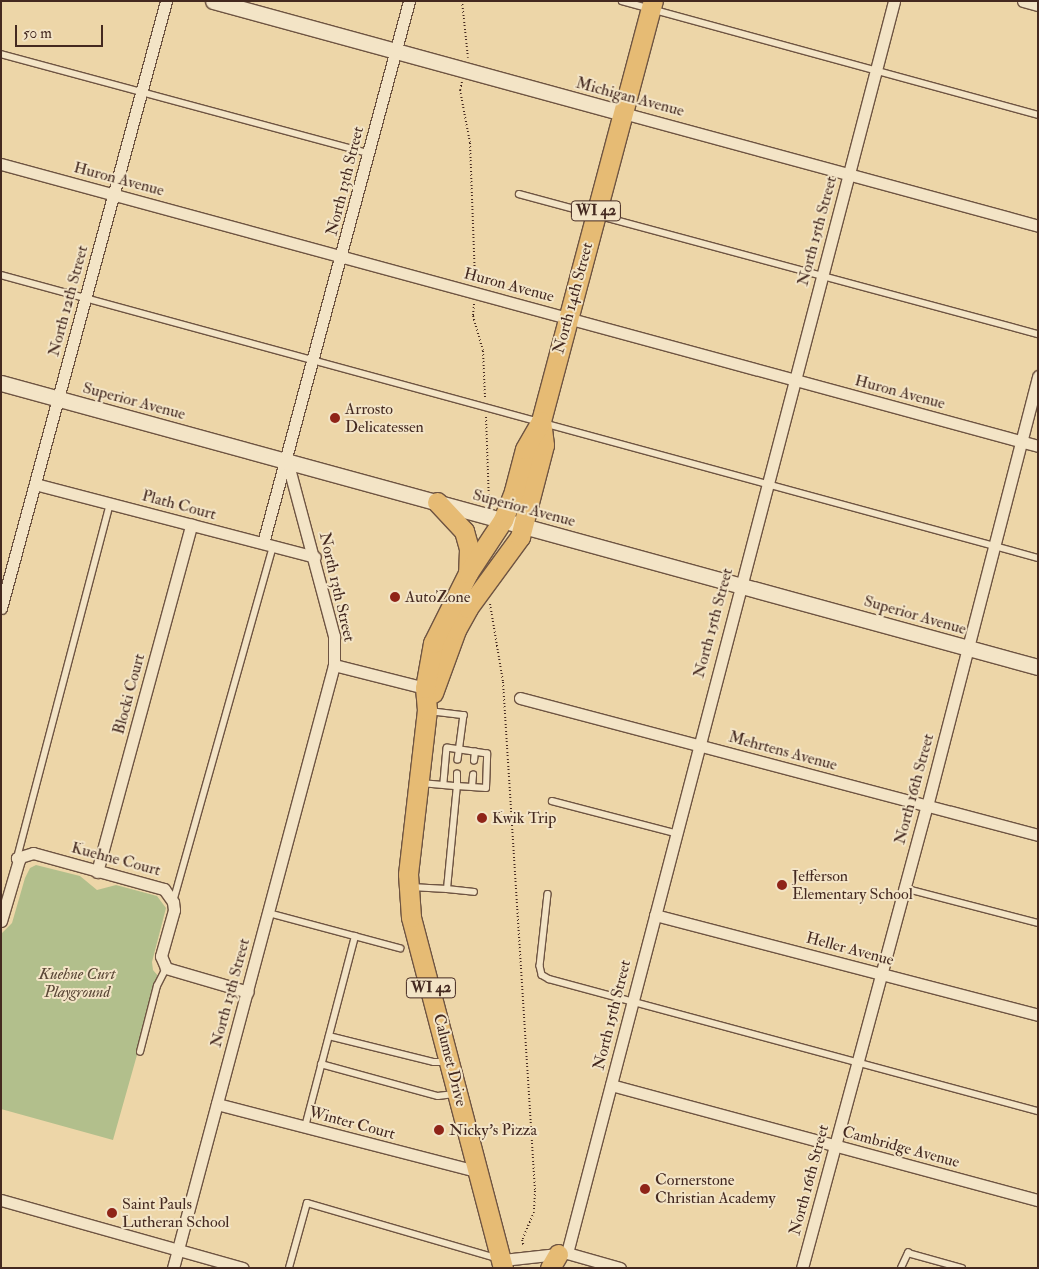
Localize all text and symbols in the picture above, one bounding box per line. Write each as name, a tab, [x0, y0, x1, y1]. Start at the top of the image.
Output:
scale bar	[18, 15, 105, 47]
text: 50 m	[23, 24, 52, 43]
street label: Michigan Avenue	[574, 73, 686, 121]
street label: North 13th Street	[322, 124, 368, 238]
street label: Huron Avenue	[72, 158, 166, 200]
street label: North 15th Street	[793, 174, 841, 288]
road number: WI 42	[570, 198, 622, 224]
street label: North 14th Street	[549, 240, 597, 356]
street label: North 12th Street	[44, 244, 92, 358]
street label: Huron Avenue	[462, 264, 556, 306]
street label: Huron Avenue	[853, 371, 947, 413]
street label: Superior Avenue	[81, 378, 187, 424]
place label: Arrosto Delicatessen	[345, 399, 424, 437]
marker: Arrosto Delicatessen	[329, 412, 341, 424]
street label: Superior Avenue	[471, 485, 577, 531]
street label: Plath Court	[140, 486, 218, 524]
street label: North 13th Street	[315, 530, 359, 644]
street label: North 15th Street	[689, 566, 737, 680]
place label: AutoZone	[405, 587, 470, 607]
marker: AutoZone	[389, 591, 401, 603]
street label: Superior Avenue	[862, 591, 968, 639]
street label: Blocki Court	[109, 652, 149, 736]
street label: Mehrtens Avenue	[727, 727, 839, 775]
street label: North 16th Street	[890, 732, 938, 846]
place label: Kwik Trip	[492, 808, 556, 828]
marker: Kwik Trip	[476, 812, 488, 824]
street label: Kuehne Court	[69, 838, 163, 880]
place label: Jefferson Elementary School	[792, 866, 913, 904]
marker: Jefferson Elementary School	[776, 879, 788, 891]
street label: Heller Avenue	[804, 928, 896, 970]
street label: North 13th Street	[206, 936, 254, 1050]
street label: North 15th Street	[589, 958, 635, 1072]
park label: Kuehne Curt Playground	[39, 964, 115, 1002]
road number: WI 42	[405, 976, 457, 1000]
street label: Calumet Drive	[429, 1012, 471, 1108]
street label: Winter Court	[307, 1102, 397, 1144]
place label: Nicky's Pizza	[449, 1120, 537, 1140]
street label: Cambridge Avenue	[840, 1122, 962, 1172]
street label: North 16th Street	[785, 1123, 833, 1237]
marker: Nicky's Pizza	[433, 1124, 445, 1136]
place label: Cornerstone Christian Academy	[655, 1170, 775, 1208]
marker: Cornerstone Christian Academy	[639, 1183, 651, 1195]
place label: Saint Pauls Lutheran School	[122, 1194, 229, 1232]
marker: Saint Pauls Lutheran School	[106, 1207, 118, 1219]

